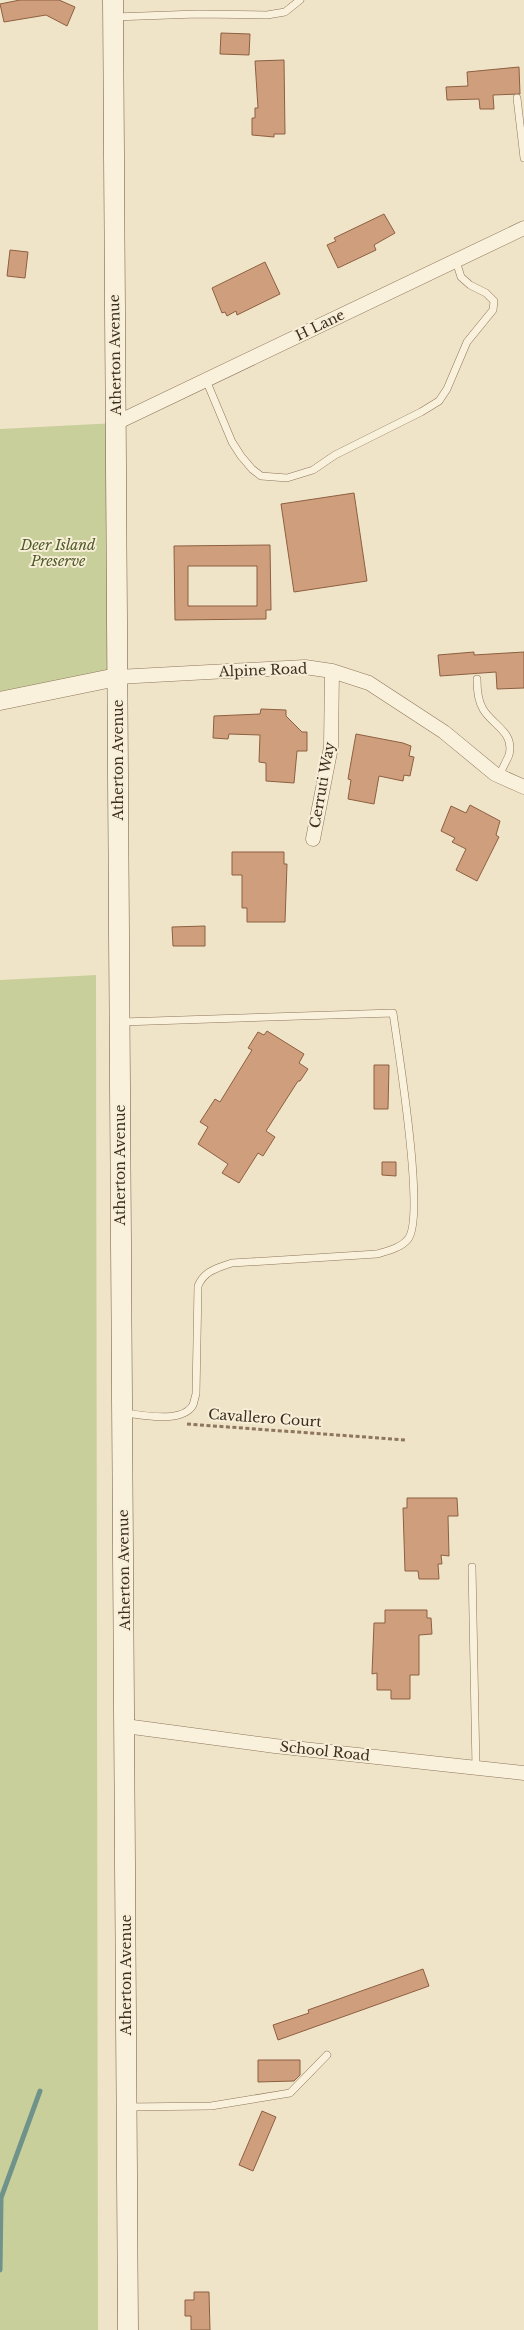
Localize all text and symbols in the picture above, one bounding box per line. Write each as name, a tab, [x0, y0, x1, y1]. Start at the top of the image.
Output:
street label: Atherton Avenue	[105, 294, 125, 417]
street label: H Lane	[292, 305, 348, 345]
park label: Deer Island Preserve	[20, 536, 96, 570]
street label: Alpine Road	[217, 659, 308, 681]
street label: Atherton Avenue	[109, 699, 127, 822]
street label: Cerruti Way	[306, 740, 338, 829]
street label: Atherton Avenue	[111, 1104, 129, 1227]
street label: Cavallero Court	[208, 1405, 323, 1431]
street label: Atherton Avenue	[114, 1509, 134, 1632]
street label: School Road	[279, 1737, 371, 1765]
street label: Atherton Avenue	[117, 1914, 135, 2037]

